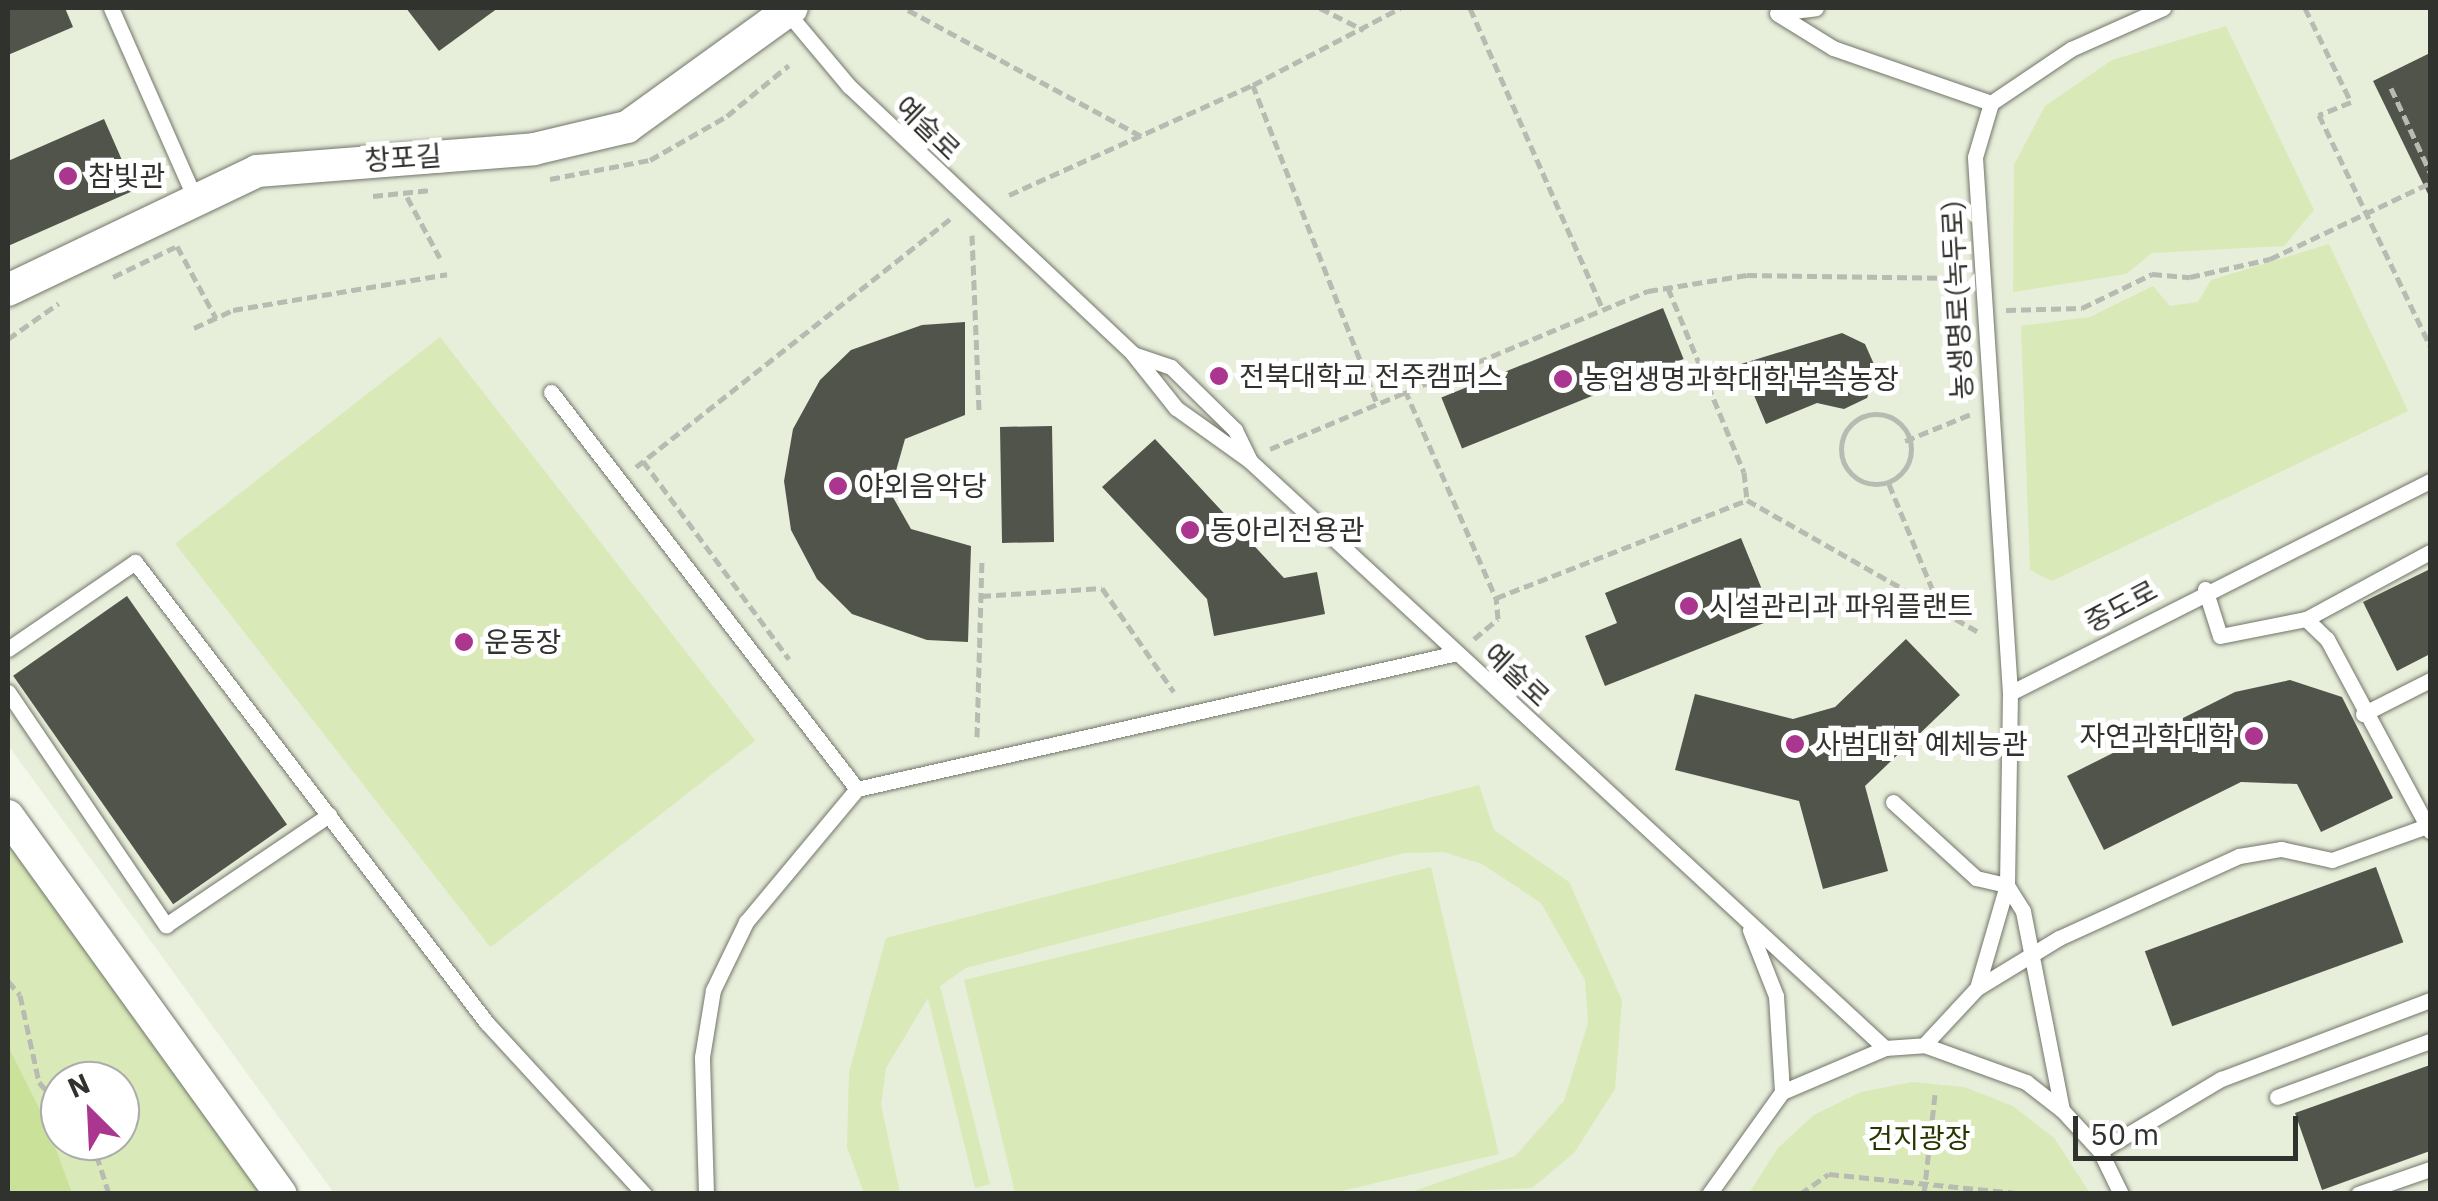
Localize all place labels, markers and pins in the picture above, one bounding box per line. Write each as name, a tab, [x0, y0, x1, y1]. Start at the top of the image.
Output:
place label: 참빛관	[88, 159, 165, 193]
marker: 참빛관	[57, 165, 79, 187]
place label: 전북대학교 전주캠퍼스	[1239, 359, 1503, 393]
place label: 농업생명과학대학 부속농장	[1583, 362, 1899, 396]
marker: 전북대학교 전주캠퍼스	[1208, 365, 1230, 387]
marker: 농업생명과학대학 부속농장	[1552, 368, 1574, 390]
place label: 야외음악당	[858, 469, 987, 503]
marker: 야외음악당	[827, 475, 849, 497]
place label: 동아리전용관	[1210, 513, 1365, 547]
marker: 동아리전용관	[1179, 519, 1201, 541]
place label: 시설관리과 파워플랜트	[1709, 589, 1973, 623]
marker: 시설관리과 파워플랜트	[1678, 595, 1700, 617]
place label: 운동장	[484, 625, 561, 659]
marker: 운동장	[453, 631, 475, 653]
place label: 자연과학대학	[2079, 719, 2234, 753]
marker: 자연과학대학	[2243, 725, 2265, 747]
place label: 사범대학 예체능관	[1815, 727, 2028, 761]
marker: 사범대학 예체능관	[1784, 733, 1806, 755]

